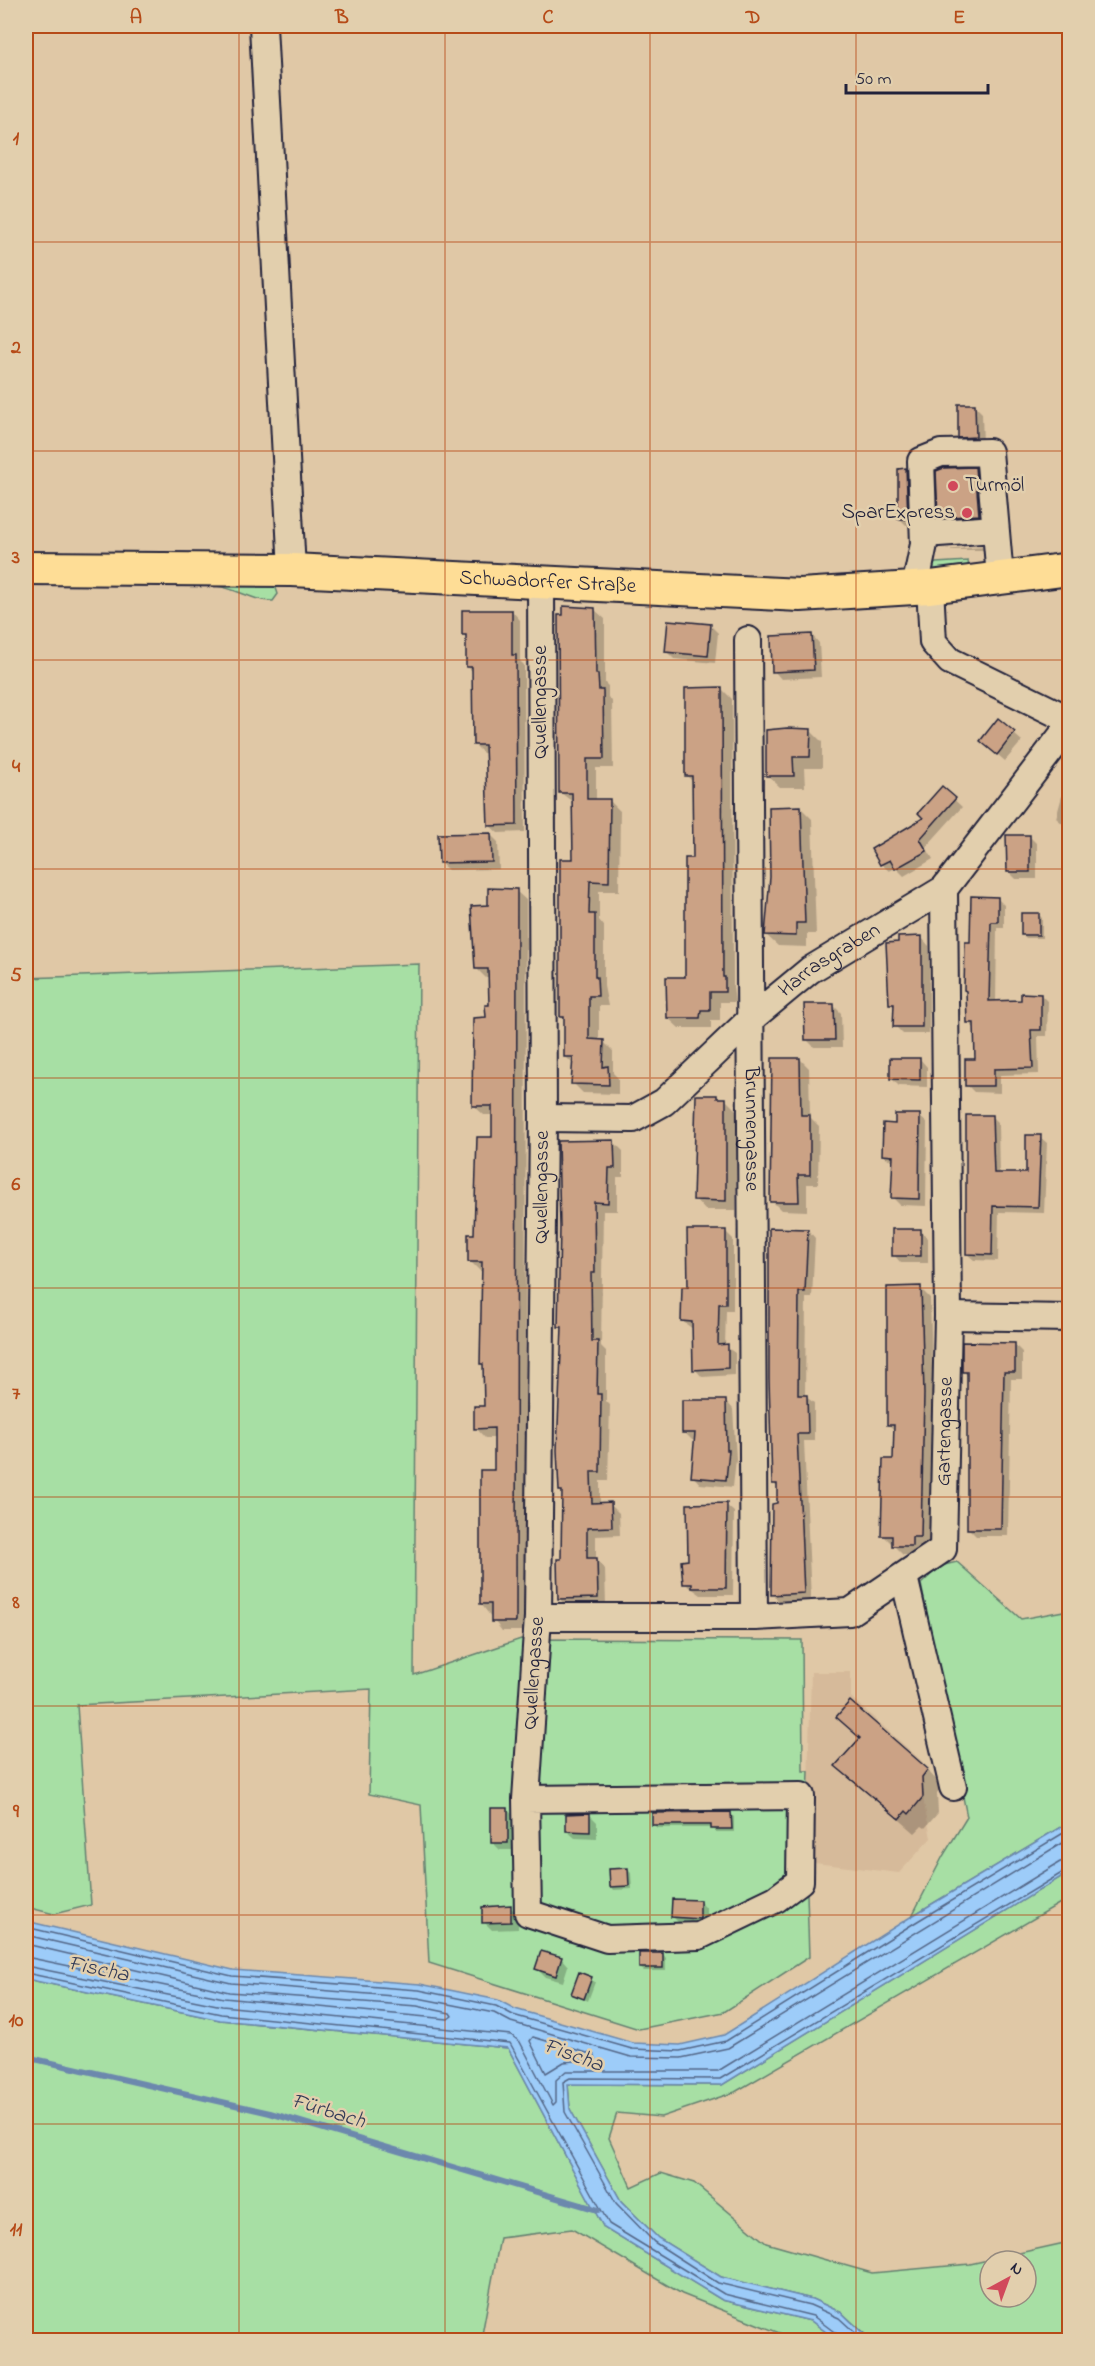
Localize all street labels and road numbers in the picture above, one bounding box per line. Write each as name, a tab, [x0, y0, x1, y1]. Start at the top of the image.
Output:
street label: Schwadorfer Straße	[459, 563, 637, 602]
street label: Quellengasse	[526, 645, 558, 759]
street label: Harrasgraben	[772, 916, 886, 1005]
street label: Brunnengasse	[734, 1066, 766, 1192]
street label: Quellengasse	[527, 1130, 559, 1244]
street label: Gartengasse	[929, 1376, 963, 1487]
street label: Quellengasse	[516, 1615, 553, 1731]

